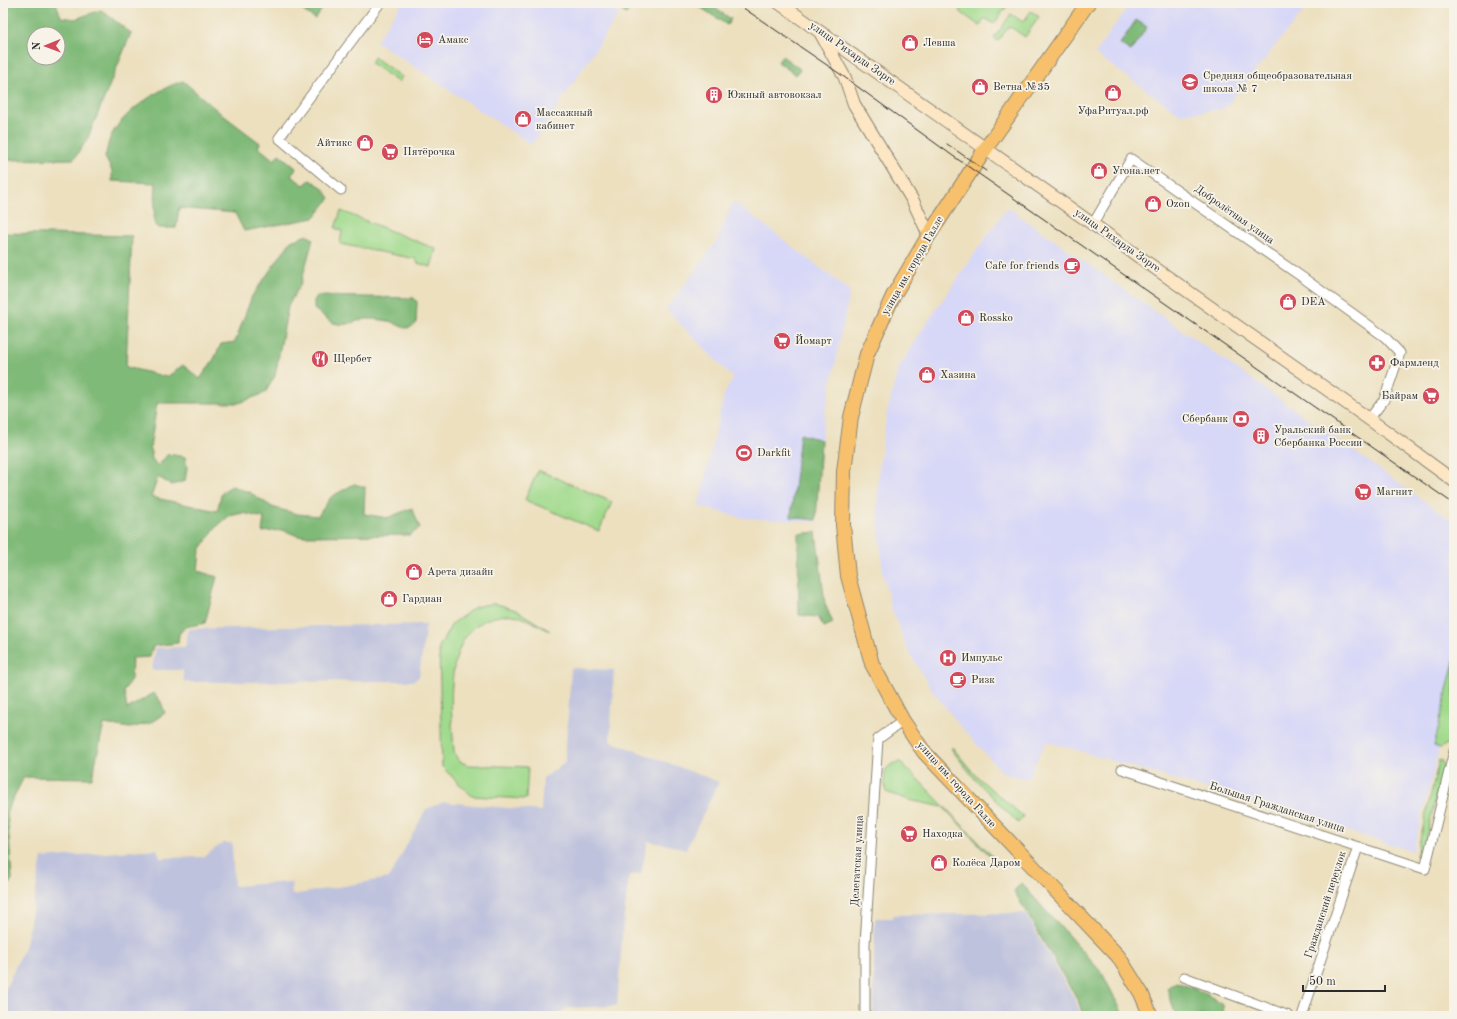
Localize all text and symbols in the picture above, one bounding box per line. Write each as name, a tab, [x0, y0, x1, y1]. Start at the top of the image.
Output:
street label: улица Рихарда Зорге	[807, 20, 897, 88]
north arrow	[26, 26, 66, 66]
hotel icon: Амакс	[415, 30, 435, 50]
shop icon: Левша	[900, 33, 920, 53]
place label: Амакс	[438, 35, 469, 46]
place label: Левша	[923, 38, 956, 49]
text: N	[32, 41, 43, 50]
place label: Средняя общеобразовательная школа № 7	[1203, 71, 1352, 95]
school or university icon: Средняя общеобразовательная школа № 7	[1180, 72, 1200, 92]
shop icon: Ветна №35	[970, 77, 990, 97]
place label: Ветна №35	[993, 82, 1050, 93]
shop icon: УфаРитуал.рф	[1103, 83, 1123, 103]
building icon: Южный автовокзал	[704, 85, 724, 105]
place label: Южный автовокзал	[727, 90, 822, 101]
place label: УфаРитуал.рф	[1077, 106, 1149, 117]
place label: Массажный кабинет	[536, 108, 593, 132]
shop icon: Массажный кабинет	[513, 109, 533, 129]
shop icon: Айтикс	[355, 133, 375, 153]
place label: Айтикс	[316, 138, 352, 149]
supermarket icon: Пятёрочка	[380, 142, 400, 162]
place label: Пятёрочка	[403, 147, 456, 158]
shop icon: Угона.нет	[1089, 161, 1109, 181]
place label: Угона.нет	[1112, 166, 1160, 177]
street label: Добролётная улица	[1192, 183, 1276, 247]
shop icon: Ozon	[1143, 194, 1163, 214]
place label: Ozon	[1166, 199, 1190, 210]
street label: улица Рихарда Зорге	[1072, 207, 1162, 275]
street label: улица им. города Галле	[880, 215, 946, 317]
cafe icon: Cafe for friends	[1062, 256, 1082, 276]
place label: Cafe for friends	[985, 261, 1059, 272]
shop icon: DEA	[1278, 292, 1298, 312]
place label: DEA	[1301, 297, 1326, 308]
shop icon: Rossko	[956, 308, 976, 328]
place label: Rossko	[979, 313, 1013, 324]
supermarket icon: Йомарт	[772, 331, 792, 351]
place label: Йомарт	[795, 334, 832, 347]
restaurant icon: Щербет	[310, 349, 330, 369]
pharmacy icon: Фармленд	[1367, 353, 1387, 373]
place label: Щербет	[333, 354, 372, 365]
place label: Фармленд	[1390, 358, 1439, 369]
shop icon: Хазина	[917, 365, 937, 385]
place label: Хазина	[940, 370, 976, 381]
supermarket icon: Байрам	[1421, 386, 1441, 406]
place label: Байрам	[1381, 391, 1418, 402]
bank icon: Сбербанк	[1231, 409, 1251, 429]
place label: Сбербанк	[1182, 414, 1228, 425]
place label: Уральский банк Сбербанка России	[1274, 425, 1362, 449]
building icon: Уральский банк Сбербанка России	[1251, 426, 1271, 446]
sports icon: Darkfit	[734, 443, 754, 463]
place label: Darkfit	[757, 448, 791, 459]
supermarket icon: Магнит	[1353, 482, 1373, 502]
place label: Магнит	[1376, 487, 1413, 498]
shop icon: Арета дизайн	[404, 562, 424, 582]
place label: Арета дизайн	[427, 567, 493, 578]
shop icon: Гардиан	[379, 589, 399, 609]
place label: Гардиан	[402, 594, 442, 605]
hospital icon: Импульс	[938, 648, 958, 668]
place label: Импульс	[961, 653, 1003, 664]
cafe icon: Ризк	[948, 670, 968, 690]
place label: Ризк	[971, 675, 995, 686]
street label: улица им. города Галле	[914, 740, 998, 830]
street label: Большая Гражданская улица	[1208, 781, 1347, 835]
street label: Делегатская улица	[850, 814, 866, 907]
supermarket icon: Находка	[899, 824, 919, 844]
place label: Находка	[922, 829, 964, 840]
street label: Гражданский переулок	[1303, 850, 1349, 960]
shop icon: Колёса Даром	[929, 853, 949, 873]
place label: Колёса Даром	[952, 858, 1020, 869]
scale bar	[1303, 967, 1385, 993]
text: 50 m	[1309, 975, 1336, 988]

